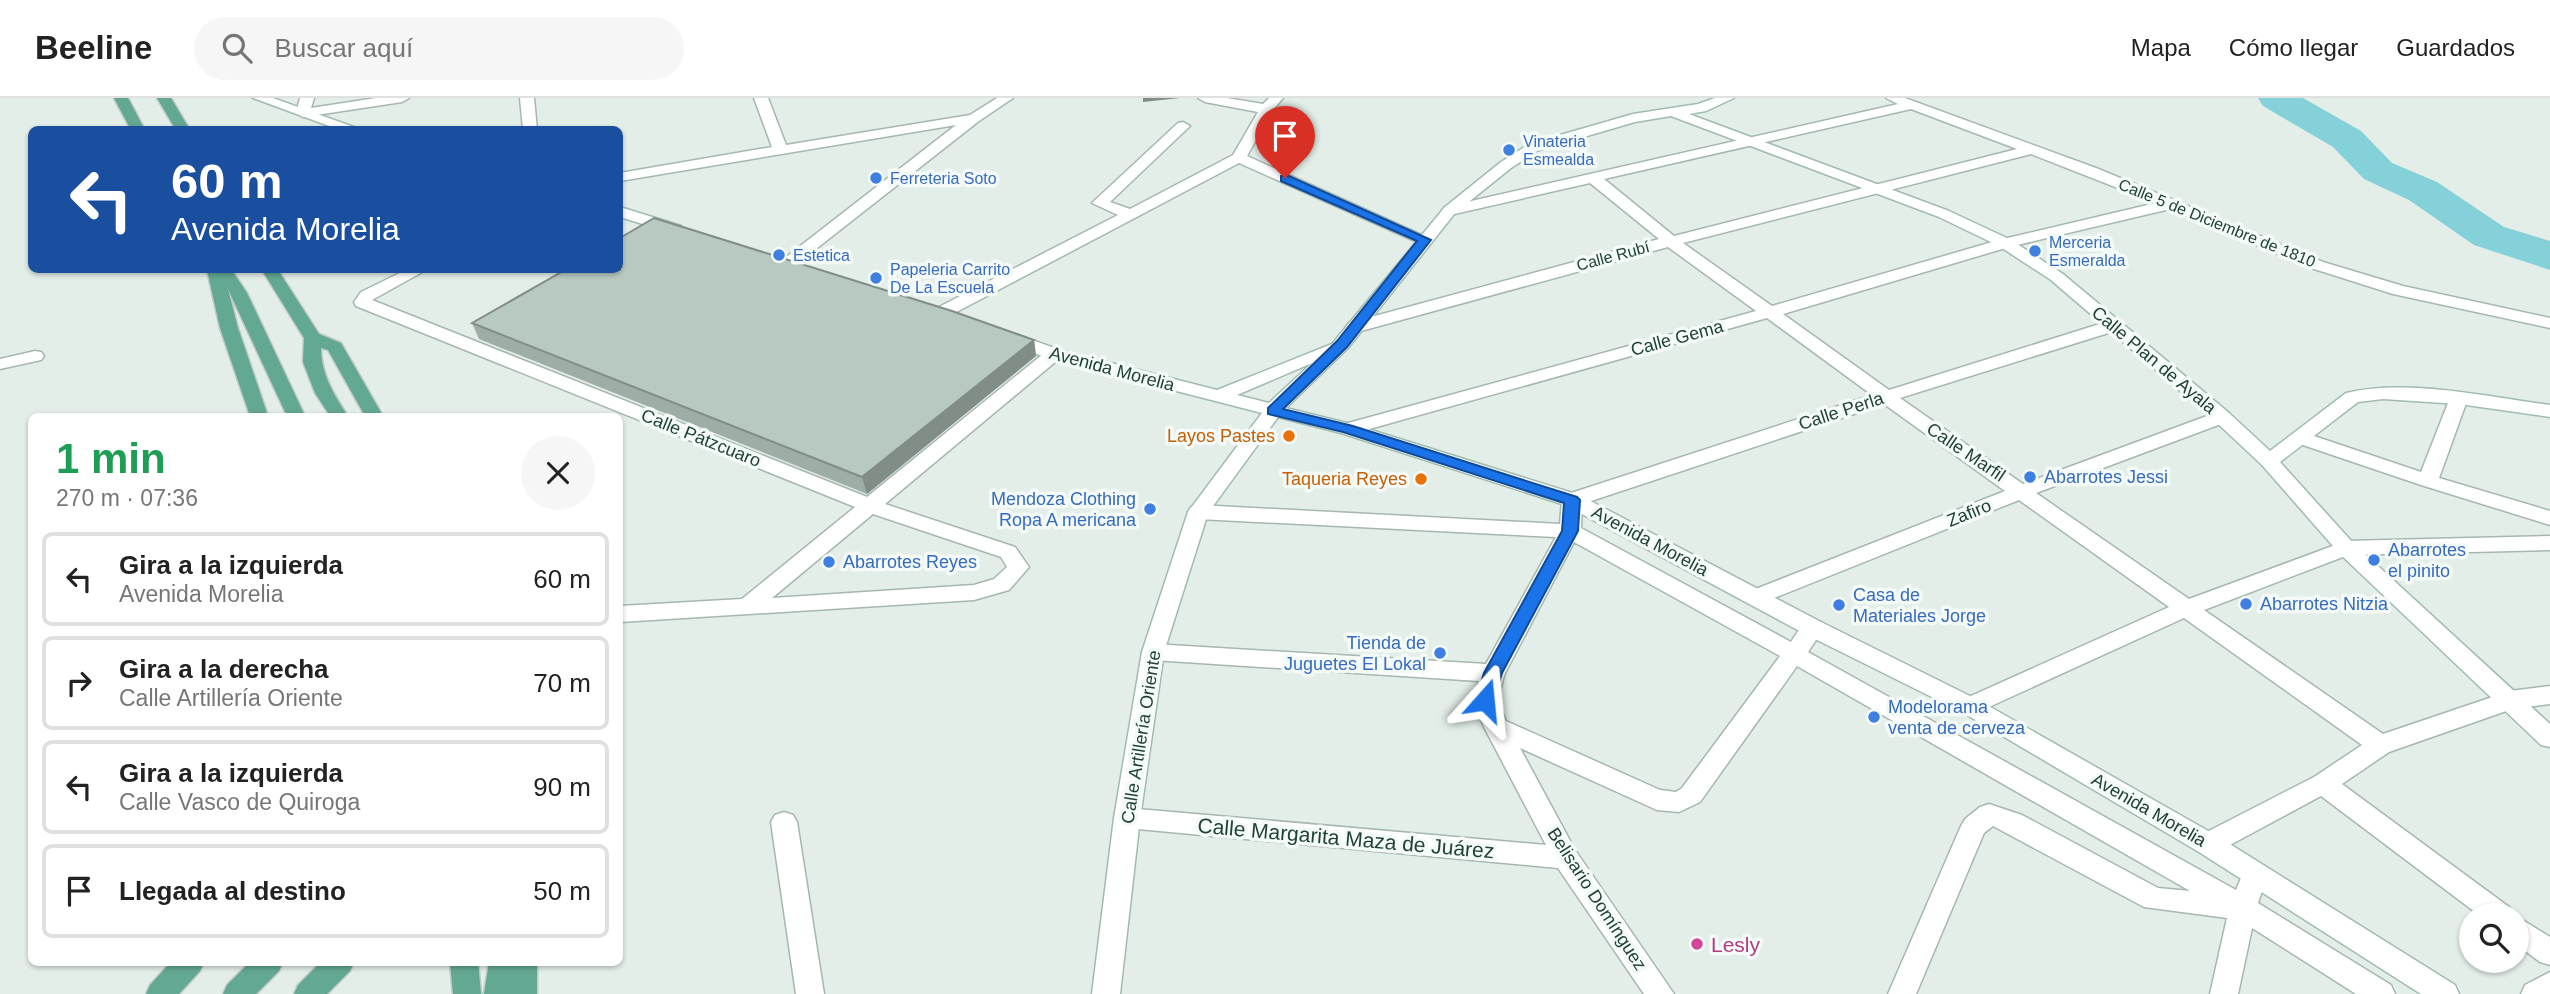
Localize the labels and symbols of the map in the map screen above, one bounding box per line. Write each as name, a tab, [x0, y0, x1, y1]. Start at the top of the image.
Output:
pin	[1255, 106, 1315, 178]
place label: Vinateria Esmealda	[1523, 133, 1594, 168]
marker: Vinateria Esmealda	[1501, 142, 1517, 158]
marker: Ferreteria Soto	[868, 170, 884, 186]
place label: Ferreteria Soto	[890, 170, 997, 187]
street label: Calle 5 de Diciembre de 1810	[2116, 176, 2318, 270]
place label: Merceria Esmeralda	[2049, 234, 2126, 269]
street label: Calle Rubí	[1575, 238, 1652, 274]
marker: Merceria Esmeralda	[2027, 243, 2043, 259]
marker: Estetica	[771, 247, 787, 263]
place label: Estetica	[793, 247, 850, 264]
place label: Papeleria Carrito De La Escuela	[890, 261, 1010, 296]
marker: Papeleria Carrito De La Escuela	[868, 270, 884, 286]
street label: Calle Plan de Ayala	[2088, 302, 2221, 418]
street label: Calle Gema	[1629, 316, 1726, 360]
street label: Avenida Morelia	[1047, 343, 1178, 396]
street label: Calle Perla	[1796, 388, 1887, 434]
street label: Calle Pátzcuaro	[638, 405, 764, 471]
street label: Calle Marfil	[1923, 419, 2009, 485]
place label: Layos Pastes	[1167, 426, 1275, 446]
marker: Layos Pastes	[1281, 428, 1297, 444]
place label: Abarrotes Jessi	[2044, 467, 2168, 487]
place label: Taqueria Reyes	[1282, 469, 1407, 489]
marker: Abarrotes Jessi	[2022, 469, 2038, 485]
marker: Taqueria Reyes	[1413, 471, 1429, 487]
place label: Mendoza Clothing Ropa A mericana	[991, 489, 1137, 530]
street label: Zafiro	[1944, 495, 1994, 531]
marker: Mendoza Clothing Ropa A mericana	[1142, 501, 1158, 517]
street label: Avenida Morelia	[1588, 502, 1712, 581]
place label: Abarrotes el pinito	[2388, 540, 2466, 581]
place label: Abarrotes Reyes	[843, 552, 977, 572]
marker: Abarrotes el pinito	[2366, 552, 2382, 568]
marker: Abarrotes Reyes	[821, 554, 837, 570]
place label: Casa de Materiales Jorge	[1853, 585, 1986, 626]
place label: Abarrotes Nitzia	[2260, 594, 2389, 614]
marker: Abarrotes Nitzia	[2238, 596, 2254, 612]
marker: Casa de Materiales Jorge	[1831, 597, 1847, 613]
place label: Tienda de Juguetes El Lokal	[1284, 633, 1426, 674]
marker: Tienda de Juguetes El Lokal	[1432, 645, 1448, 661]
street label: Calle Artillería Oriente	[1117, 649, 1165, 825]
position arrow	[1448, 663, 1522, 737]
place label: Modelorama venta de cerveza	[1888, 697, 2026, 738]
marker: Modelorama venta de cerveza	[1866, 709, 1882, 725]
street label: Avenida Morelia	[2088, 769, 2211, 851]
street label: Calle Margarita Maza de Juárez	[1197, 814, 1495, 862]
street label: Belisario Domínguez	[1543, 824, 1651, 974]
place label: Lesly	[1711, 933, 1761, 956]
marker: Lesly	[1689, 936, 1705, 952]

